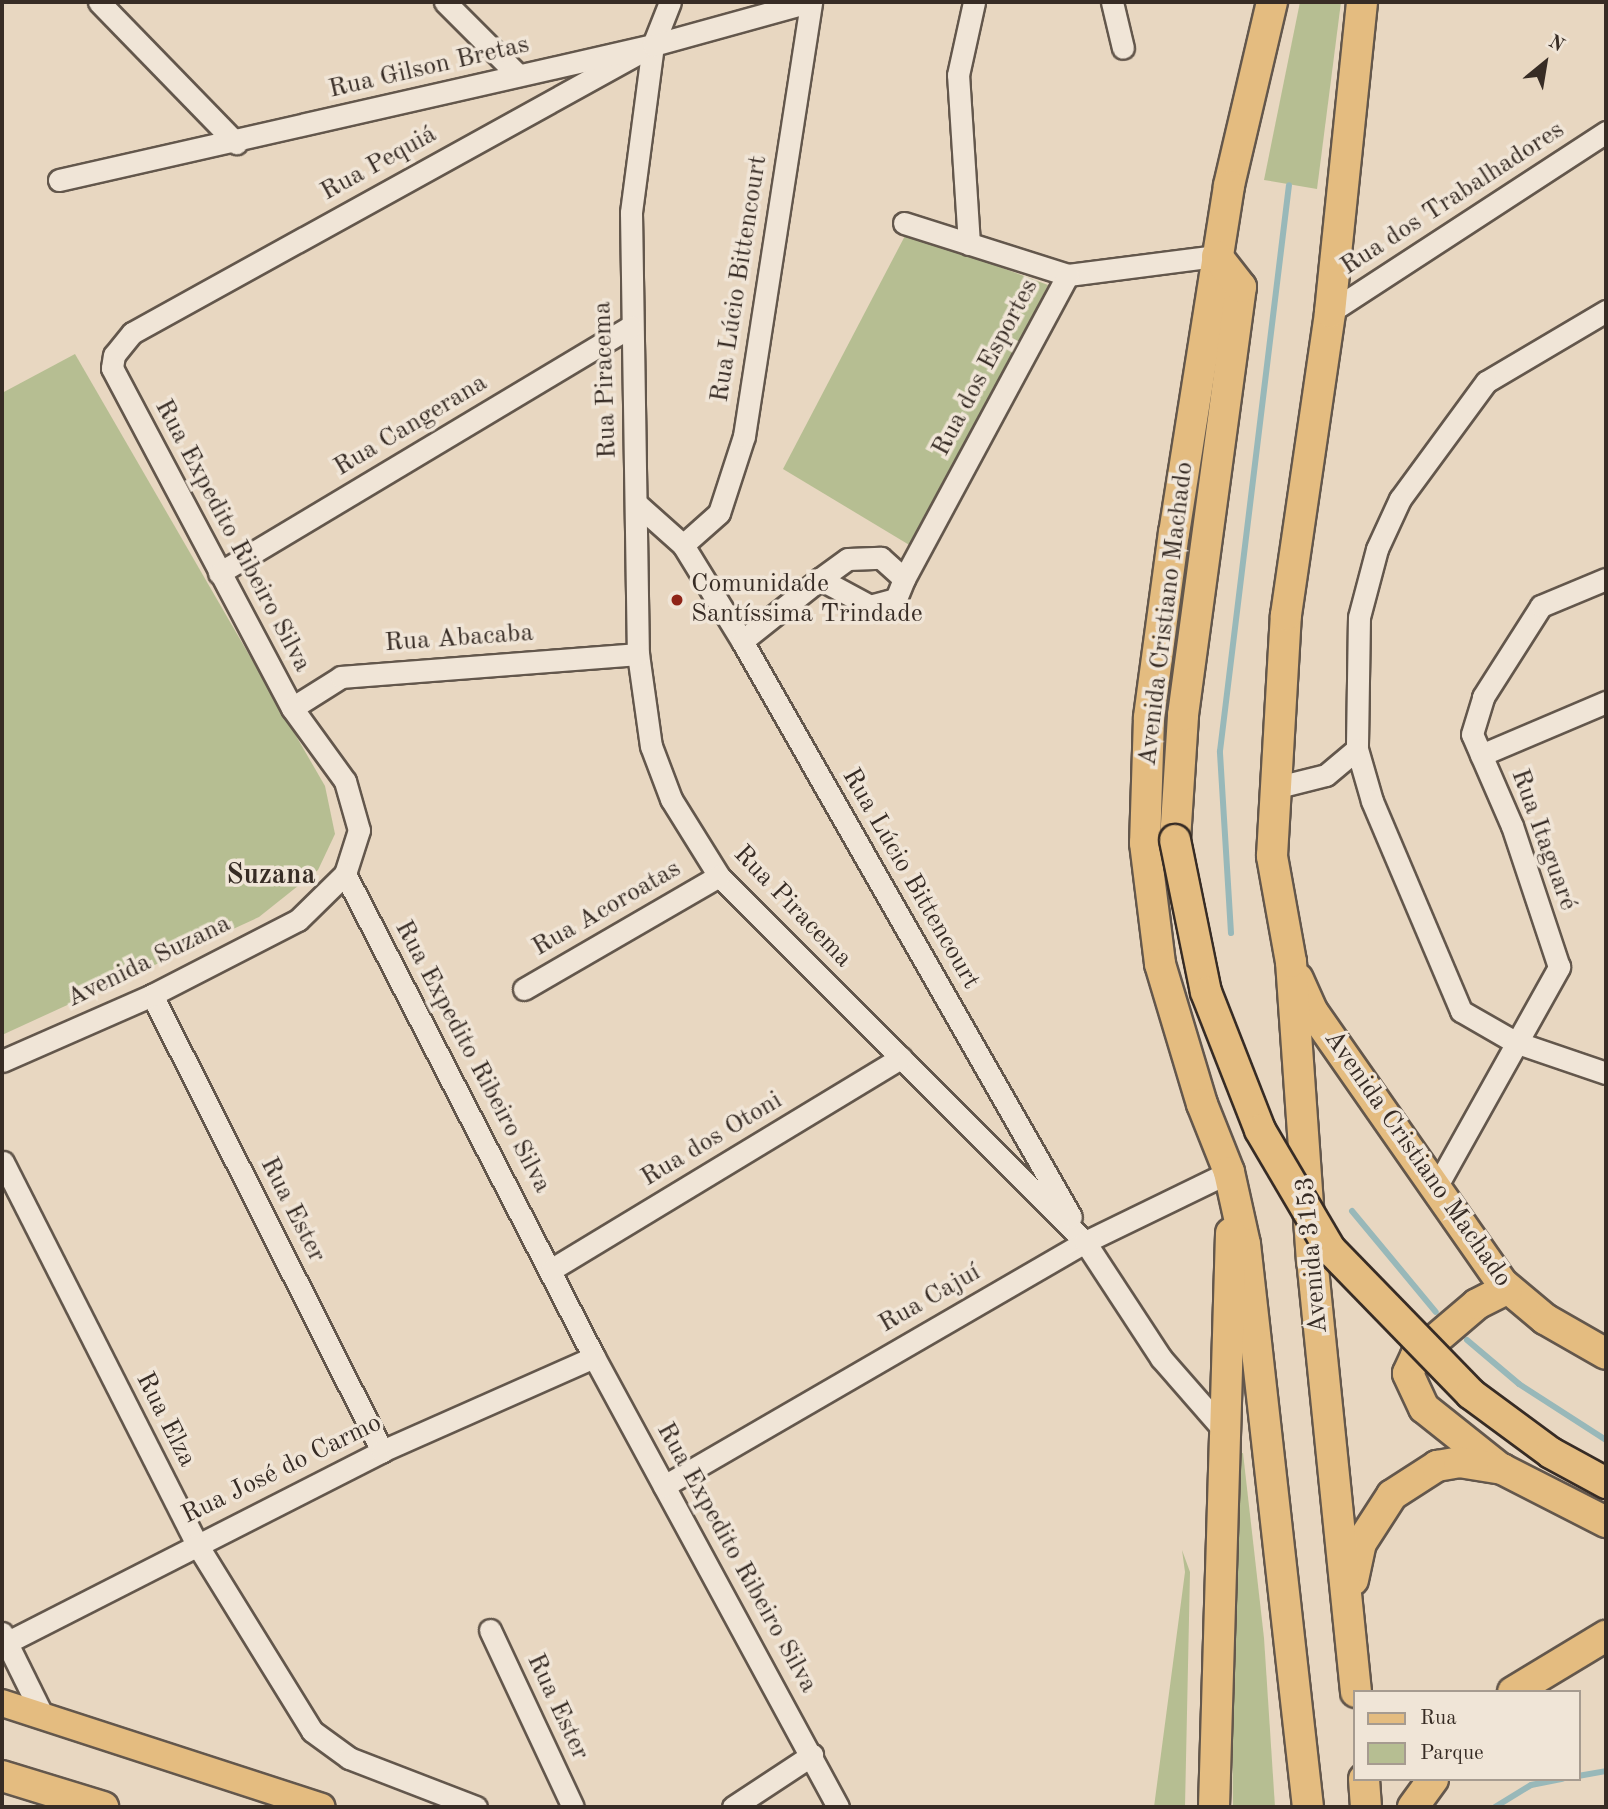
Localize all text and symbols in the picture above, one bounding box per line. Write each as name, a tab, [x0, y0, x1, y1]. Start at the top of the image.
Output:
north arrow	[1510, 28, 1580, 98]
street label: Rua Gilson Bretas	[326, 30, 532, 106]
text: N	[1545, 33, 1567, 56]
street label: Rua dos Trabalhadores	[1335, 115, 1571, 283]
street label: Rua Pequiá	[316, 119, 442, 209]
street label: Rua Lúcio Bittencourt	[705, 153, 775, 405]
street label: Rua dos Esportes	[926, 274, 1046, 462]
street label: Rua Piracema	[588, 301, 624, 459]
street label: Rua Cangerana	[329, 368, 493, 484]
street label: Rua Expedito Ribeiro Silva	[147, 394, 317, 678]
street label: Avenida Cristiano Machado	[1133, 460, 1201, 768]
place label: Comunidade Santíssima Trindade	[691, 569, 923, 630]
marker: Comunidade Santíssima Trindade	[669, 592, 685, 608]
street label: Rua Abacaba	[384, 618, 534, 660]
street label: Rua Lúcio Bittencourt	[834, 763, 986, 995]
street label: Rua Itaguaré	[1503, 765, 1583, 915]
street label: Rua Piracema	[726, 839, 858, 975]
street label: Rua Acoroatas	[527, 854, 687, 964]
district label: Suzana	[226, 859, 316, 893]
street label: Avenida Suzana	[62, 909, 236, 1015]
street label: Rua Expedito Ribeiro Silva	[387, 915, 557, 1199]
street label: Avenida Cristiano Machado	[1316, 1025, 1518, 1293]
street label: Rua dos Otoni	[636, 1086, 788, 1194]
street label: Rua Ester	[252, 1152, 332, 1268]
street label: Avenida 3153	[1291, 1175, 1335, 1335]
street label: Rua Cajuí	[874, 1257, 986, 1341]
street label: Rua Elza	[128, 1368, 202, 1472]
street label: Rua José do Carmo	[177, 1408, 387, 1532]
street label: Rua Expedito Ribeiro Silva	[649, 1417, 823, 1699]
street label: Rua Ester	[519, 1649, 595, 1765]
legend	[1352, 1690, 1580, 1781]
text: Rua	[1420, 1708, 1457, 1729]
text: Parque	[1420, 1743, 1484, 1764]

